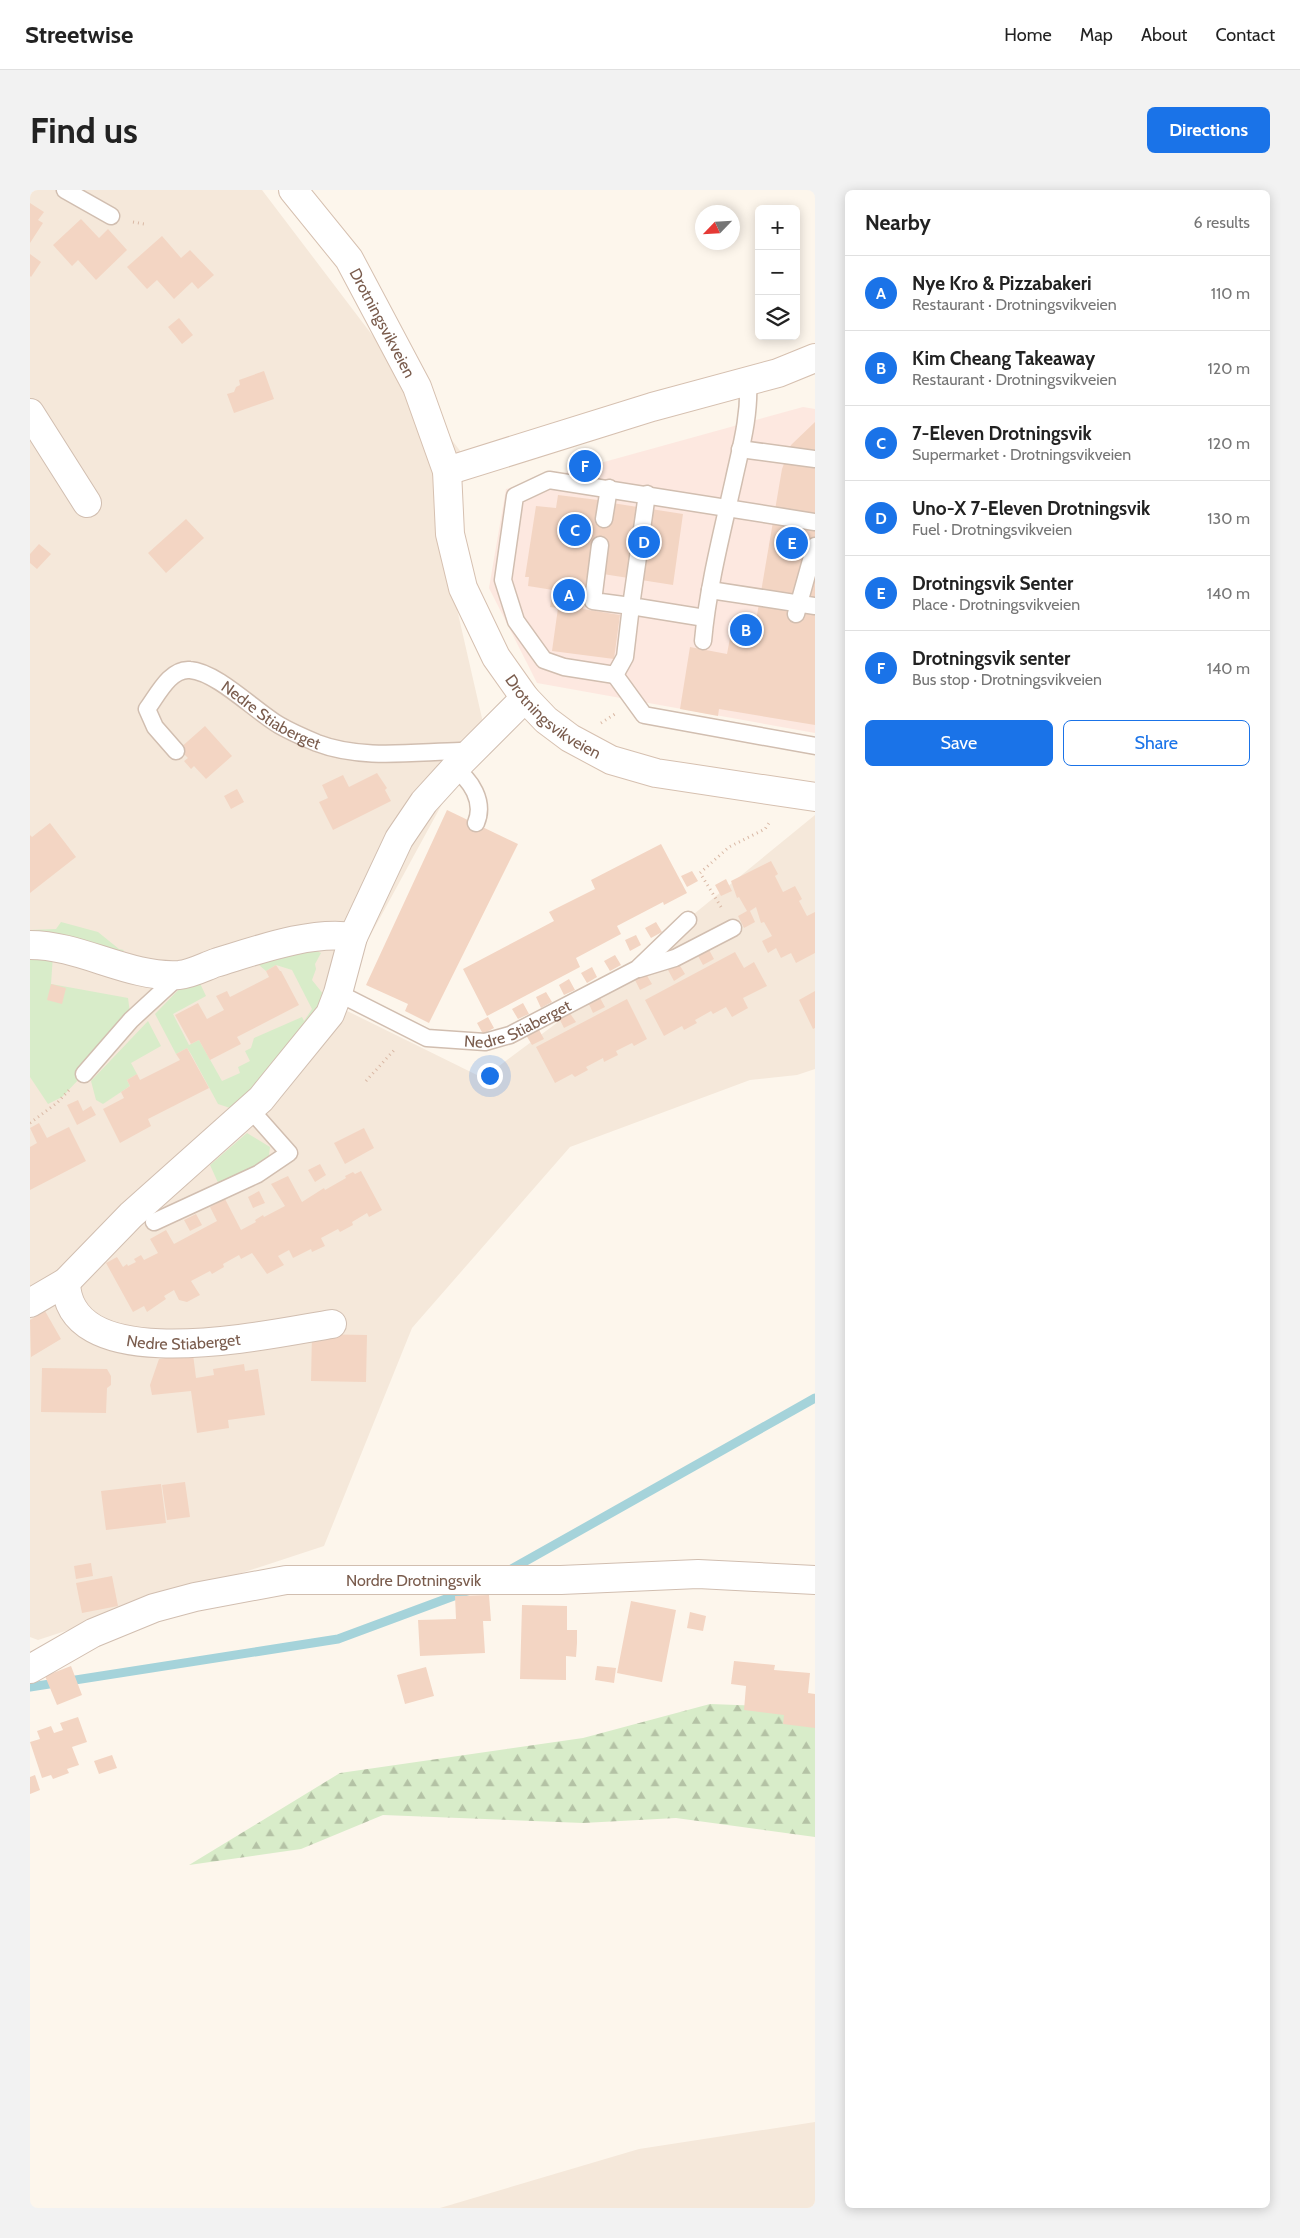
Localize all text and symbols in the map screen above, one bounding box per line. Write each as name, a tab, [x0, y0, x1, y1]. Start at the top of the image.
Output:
text: Streetwise	[25, 20, 133, 49]
text: Home	[1004, 24, 1052, 46]
text: Map	[1080, 24, 1113, 46]
text: About	[1141, 24, 1187, 46]
text: Contact	[1215, 24, 1275, 46]
button: Directions	[1147, 107, 1270, 153]
text: Find us	[30, 109, 138, 152]
north arrow	[695, 205, 740, 250]
map controls	[755, 205, 800, 340]
button: +	[755, 205, 800, 250]
text: Nearby	[865, 210, 931, 235]
text: 6 results	[1194, 213, 1250, 232]
button: −	[755, 250, 800, 295]
street label: Drotningsvikveien	[346, 265, 420, 381]
text: Nye Kro & Pizzabakeri	[912, 272, 1092, 295]
text: A	[876, 284, 886, 303]
text: 110 m	[1211, 284, 1250, 303]
button: layers	[755, 295, 800, 340]
text: Restaurant · Drotningsvikveien	[912, 295, 1117, 314]
text: Kim Cheang Takeaway	[912, 347, 1095, 370]
text: B	[876, 359, 886, 378]
text: 120 m	[1208, 359, 1250, 378]
text: Restaurant · Drotningsvikveien	[912, 370, 1117, 389]
text: 7-Eleven Drotningsvik	[912, 422, 1092, 445]
text: C	[876, 434, 886, 453]
text: 120 m	[1208, 434, 1250, 453]
text: Supermarket · Drotningsvikveien	[912, 445, 1131, 464]
pin: F	[569, 447, 601, 485]
text: Uno-X 7-Eleven Drotningsvik	[912, 497, 1150, 520]
text: D	[875, 509, 887, 528]
text: 130 m	[1207, 509, 1250, 528]
pin: C	[559, 511, 591, 549]
text: Fuel · Drotningsvikveien	[912, 520, 1072, 539]
pin: D	[628, 523, 660, 561]
pin: E	[776, 524, 808, 562]
text: Drotningsvik Senter	[912, 572, 1073, 595]
pin: A	[553, 576, 585, 614]
text: E	[876, 584, 886, 603]
text: 140 m	[1207, 584, 1250, 603]
text: Place · Drotningsvikveien	[912, 595, 1080, 614]
pin: B	[730, 611, 762, 649]
text: Drotningsvik senter	[912, 647, 1070, 670]
text: F	[877, 659, 885, 678]
text: 140 m	[1207, 659, 1250, 678]
street label: Drotningsvikveien	[502, 670, 604, 762]
text: Bus stop · Drotningsvikveien	[912, 670, 1102, 689]
street label: Nedre Stiaberget	[218, 676, 324, 753]
button: Save	[865, 720, 1053, 766]
button: Share	[1063, 720, 1250, 766]
street label: Nedre Stiaberget	[463, 995, 575, 1052]
your location	[477, 1063, 503, 1089]
street label: Nedre Stiaberget	[125, 1329, 242, 1353]
street label: Nordre Drotningsvik	[346, 1571, 482, 1590]

